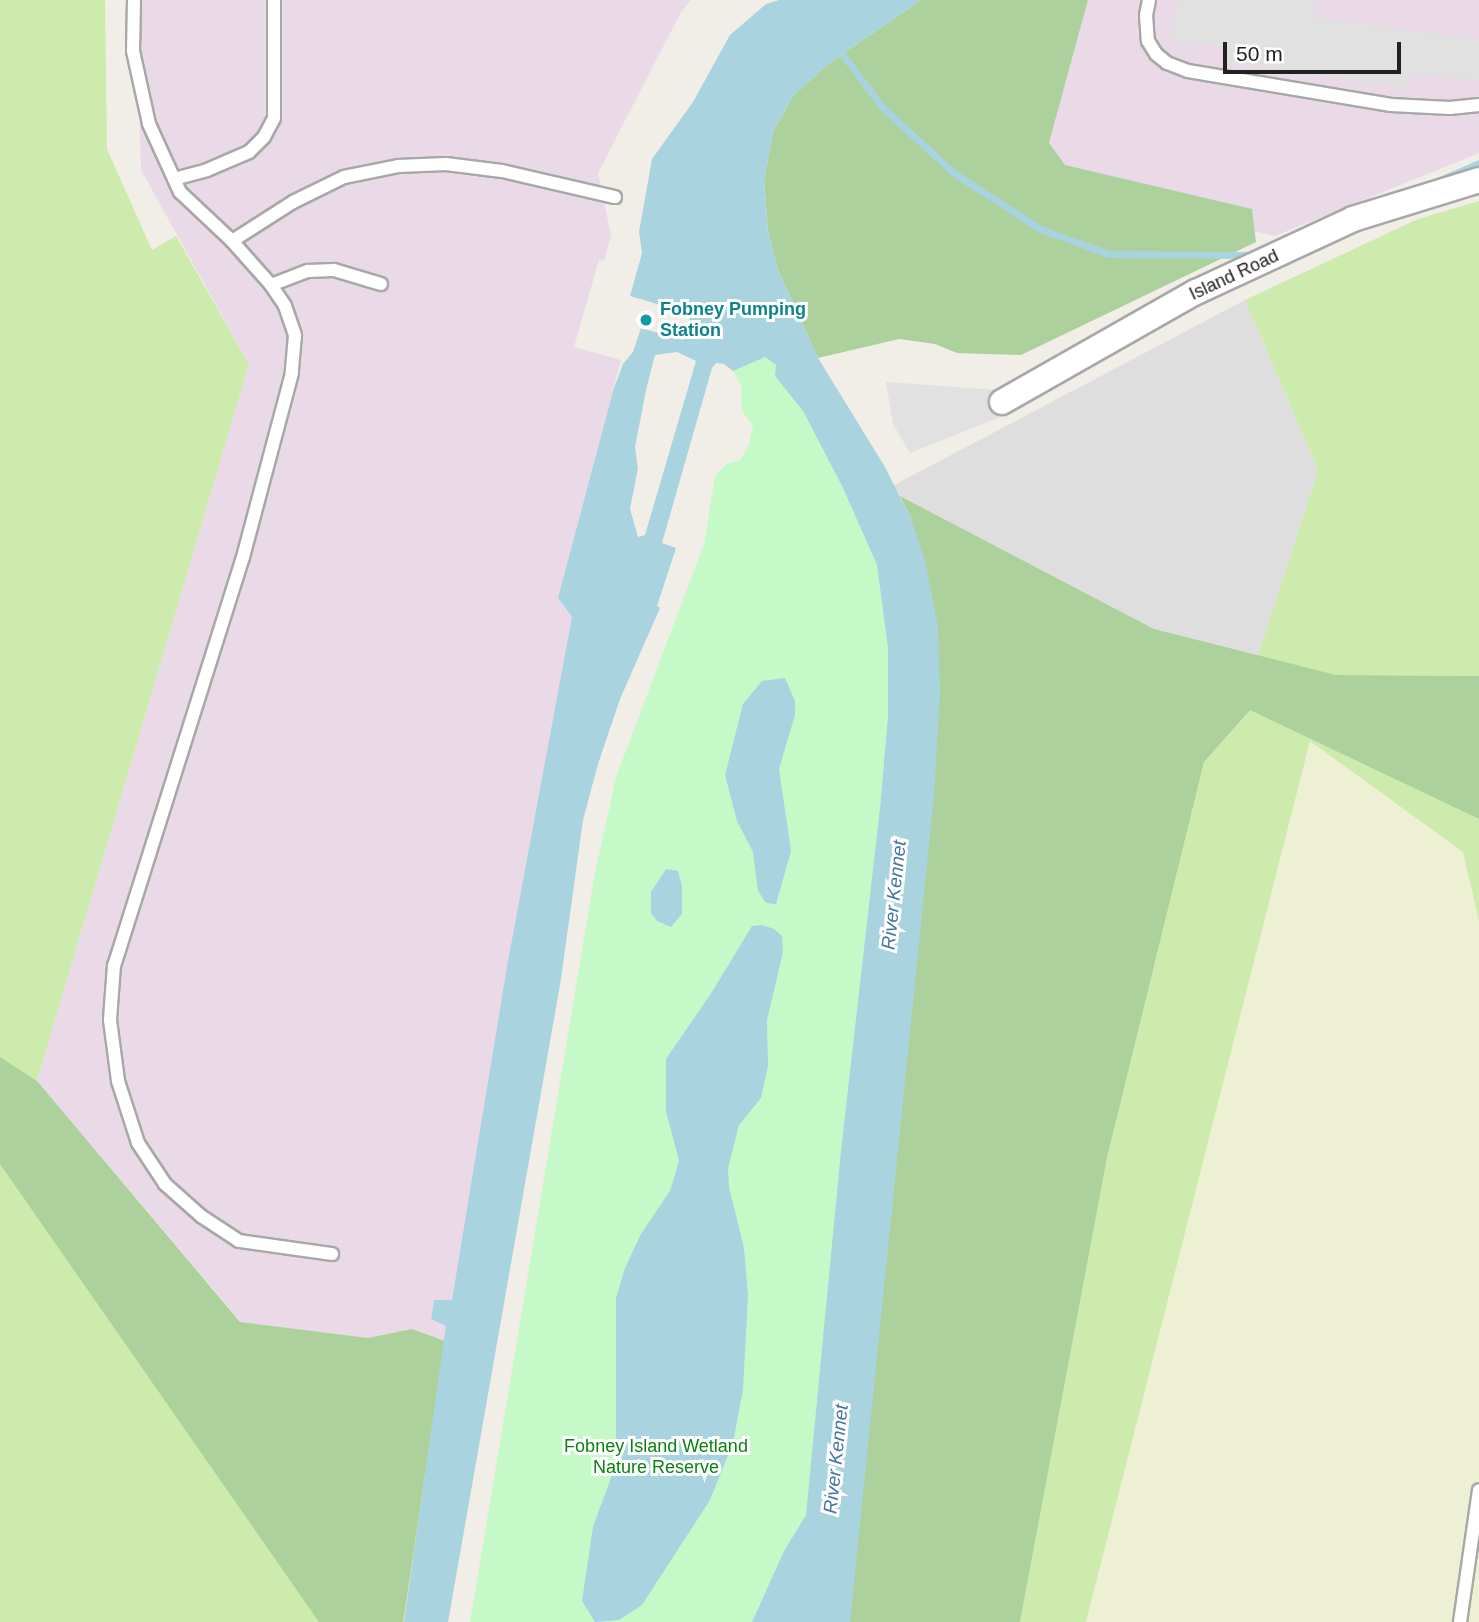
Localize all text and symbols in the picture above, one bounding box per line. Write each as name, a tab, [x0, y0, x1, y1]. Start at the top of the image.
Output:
scale bar	[1227, 28, 1406, 72]
text: 50 m	[1236, 42, 1283, 65]
street label: Island Road	[1186, 245, 1282, 305]
place label: Fobney Pumping Station	[660, 299, 806, 342]
marker: Fobney Pumping Station	[638, 312, 654, 328]
water label: River Kennet	[877, 839, 911, 951]
water label: River Kennet	[819, 1403, 853, 1515]
park label: Fobney Island Wetland Nature Reserve	[564, 1436, 748, 1478]

